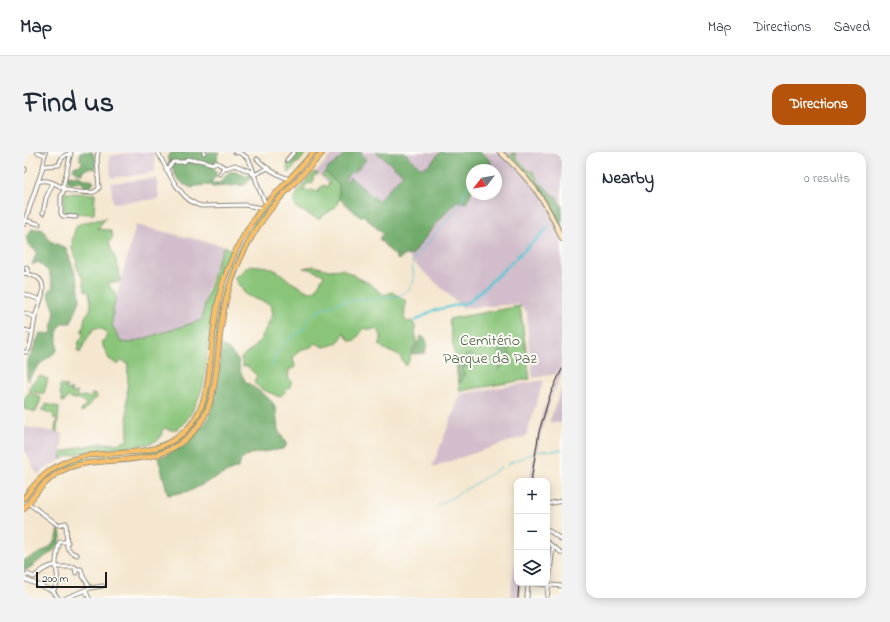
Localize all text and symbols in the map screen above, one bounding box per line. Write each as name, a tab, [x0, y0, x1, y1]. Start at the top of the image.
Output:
text: Map	[20, 14, 52, 41]
text: Map	[708, 17, 731, 38]
text: Directions	[753, 17, 811, 38]
text: Saved	[833, 17, 870, 38]
text: Find us	[24, 84, 114, 125]
button: Directions	[772, 84, 866, 125]
north arrow	[466, 164, 502, 200]
text: Nearby	[602, 166, 654, 191]
text: 0 results	[804, 169, 850, 188]
park label: Cemitério Parque da Paz	[443, 329, 537, 371]
map controls	[514, 478, 550, 586]
button: +	[514, 478, 550, 514]
button: −	[514, 514, 550, 550]
button: layers	[514, 550, 550, 586]
scale bar	[36, 570, 107, 589]
text: 200 m	[42, 571, 68, 587]

